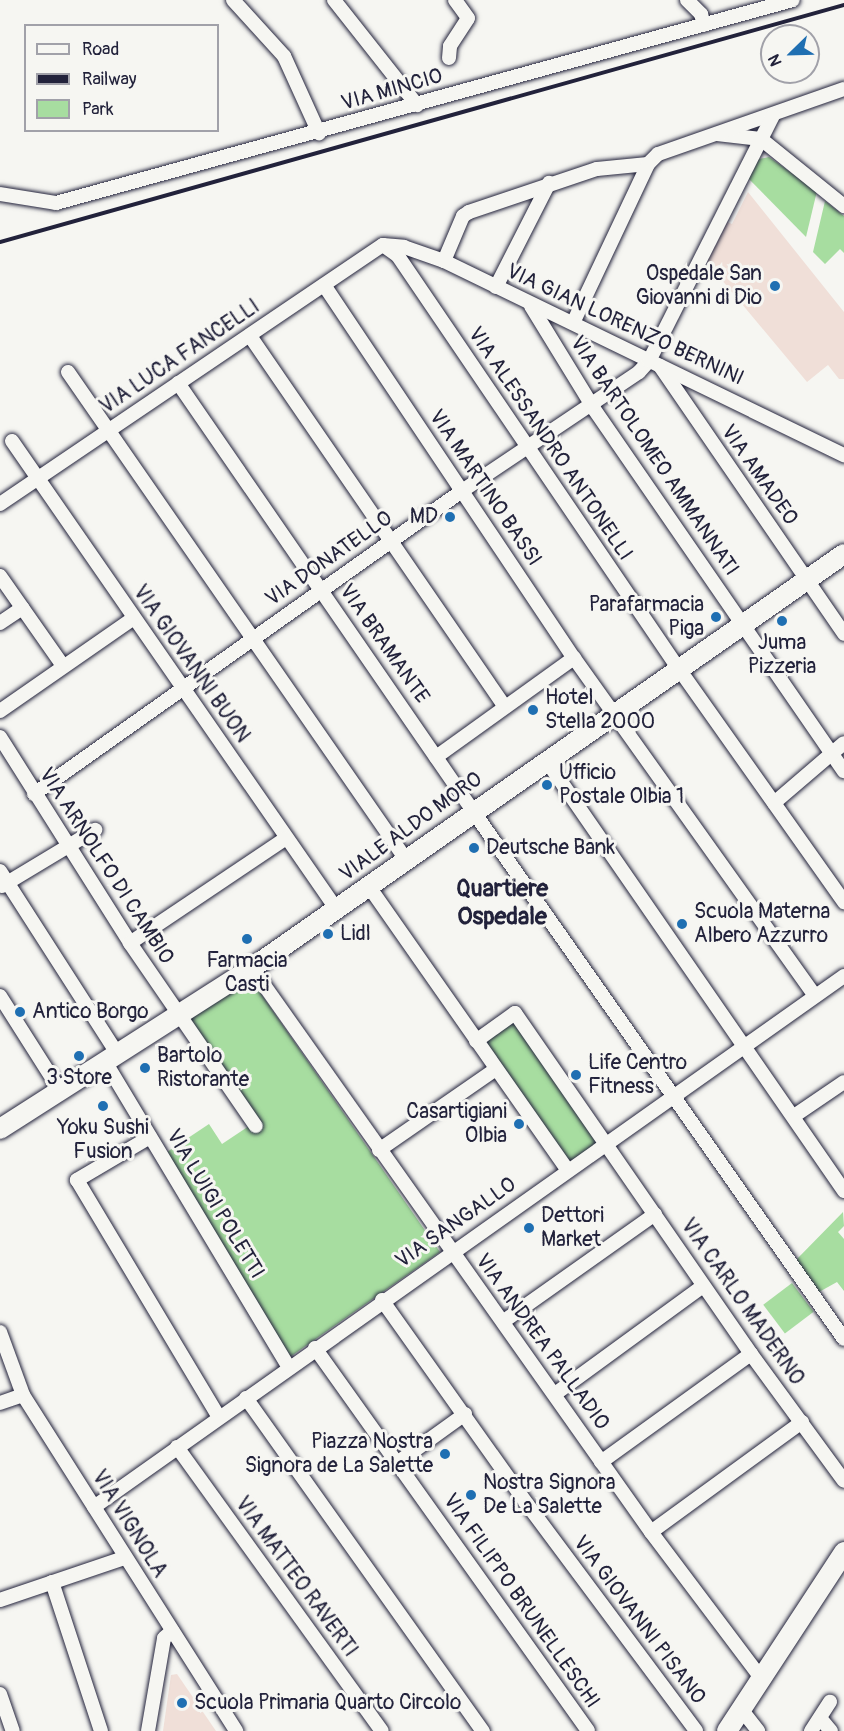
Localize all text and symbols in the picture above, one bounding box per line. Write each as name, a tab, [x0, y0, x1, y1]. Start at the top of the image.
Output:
legend	[24, 24, 219, 132]
north arrow	[760, 24, 820, 84]
text: Road	[82, 38, 119, 61]
text: N	[764, 51, 787, 69]
street label: VIA MINCIO	[338, 64, 446, 116]
text: Railway	[82, 68, 137, 91]
text: Park	[82, 98, 114, 121]
street label: VIA GIAN LORENZO BERNINI	[502, 259, 748, 391]
place label: Ospedale San Giovanni di Dio	[636, 261, 762, 311]
marker: Ospedale San Giovanni di Dio	[766, 277, 784, 295]
street label: VIA LUCA FANCELLI	[95, 294, 265, 420]
street label: VIA ALESSANDRO ANTONELLI	[462, 322, 638, 566]
street label: VIA BARTOLOMEO AMMANNATI	[564, 331, 744, 581]
street label: VIA MARTINO BASSI	[423, 405, 547, 571]
street label: VIA AMADEO	[715, 420, 803, 530]
place label: MD	[410, 504, 438, 530]
street label: VIA DONATELLO	[261, 506, 397, 612]
marker: MD	[443, 510, 457, 524]
street label: VIA BRAMANTE	[334, 579, 434, 709]
street label: VIA GIOVANNI BUON	[127, 580, 255, 748]
place label: Parafarmacia Piga	[589, 592, 704, 642]
marker: Parafarmacia Piga	[709, 610, 723, 624]
marker: Juma Pizzeria	[775, 614, 789, 628]
place label: Juma Pizzeria	[748, 630, 816, 680]
place label: Hotel Stella 2000	[545, 685, 655, 735]
marker: Hotel Stella 2000	[526, 703, 540, 717]
place label: Ufficio Postale Olbia 1	[559, 760, 684, 810]
street label: VIA ARNOLFO DI CAMBIO	[33, 763, 179, 969]
street label: VIALE ALDO MORO	[335, 767, 487, 887]
marker: Ufficio Postale Olbia 1	[540, 778, 554, 792]
place label: Deutsche Bank	[486, 835, 615, 861]
marker: Deutsche Bank	[467, 841, 481, 855]
district label: Quartiere Ospedale	[456, 875, 548, 931]
place label: Scuola Materna Albero Azzurro	[694, 899, 830, 949]
marker: Scuola Materna Albero Azzurro	[675, 917, 689, 931]
place label: Lidl	[340, 921, 371, 947]
marker: Lidl	[321, 927, 335, 941]
marker: Farmacia Casti	[240, 932, 254, 946]
place label: Farmacia Casti	[206, 948, 288, 998]
place label: Antico Borgo	[32, 999, 149, 1025]
marker: Antico Borgo	[13, 1005, 27, 1019]
place label: Bartolo Ristorante	[157, 1043, 249, 1093]
marker: 3 Store	[72, 1049, 86, 1063]
place label: Life Centro Fitness	[588, 1050, 687, 1100]
marker: Bartolo Ristorante	[138, 1061, 152, 1075]
place label: 3 Store	[46, 1065, 112, 1091]
marker: Life Centro Fitness	[569, 1068, 583, 1082]
marker: Yoku Sushi Fusion	[96, 1099, 110, 1113]
place label: Casartigiani Olbia	[406, 1099, 507, 1149]
place label: Yoku Sushi Fusion	[57, 1115, 149, 1165]
marker: Casartigiani Olbia	[512, 1117, 526, 1131]
street label: VIA LUIGI POLETTI	[161, 1125, 269, 1283]
street label: VIA SANGALLO	[391, 1172, 521, 1274]
place label: Dettori Market	[541, 1203, 604, 1253]
street label: VIA CARLO MADERNO	[675, 1214, 809, 1390]
marker: Dettori Market	[522, 1221, 536, 1235]
street label: VIA ANDREA PALLADIO	[470, 1249, 614, 1435]
place label: Piazza Nostra Signora de La Salette	[245, 1429, 433, 1479]
marker: Piazza Nostra Signora de La Salette	[438, 1447, 452, 1461]
street label: VIA VIGNOLA	[86, 1466, 172, 1582]
place label: Nostra Signora De La Salette	[483, 1470, 616, 1520]
marker: Nostra Signora De La Salette	[464, 1488, 478, 1502]
street label: VIA FILIPPO BRUNELLESCHI	[437, 1489, 605, 1713]
street label: VIA MATTEO RAVERTI	[229, 1492, 363, 1662]
street label: VIA GIOVANNI PISANO	[567, 1531, 711, 1709]
place label: Scuola Primaria Quarto Circolo	[194, 1690, 461, 1716]
marker: Scuola Primaria Quarto Circolo	[175, 1696, 189, 1710]

